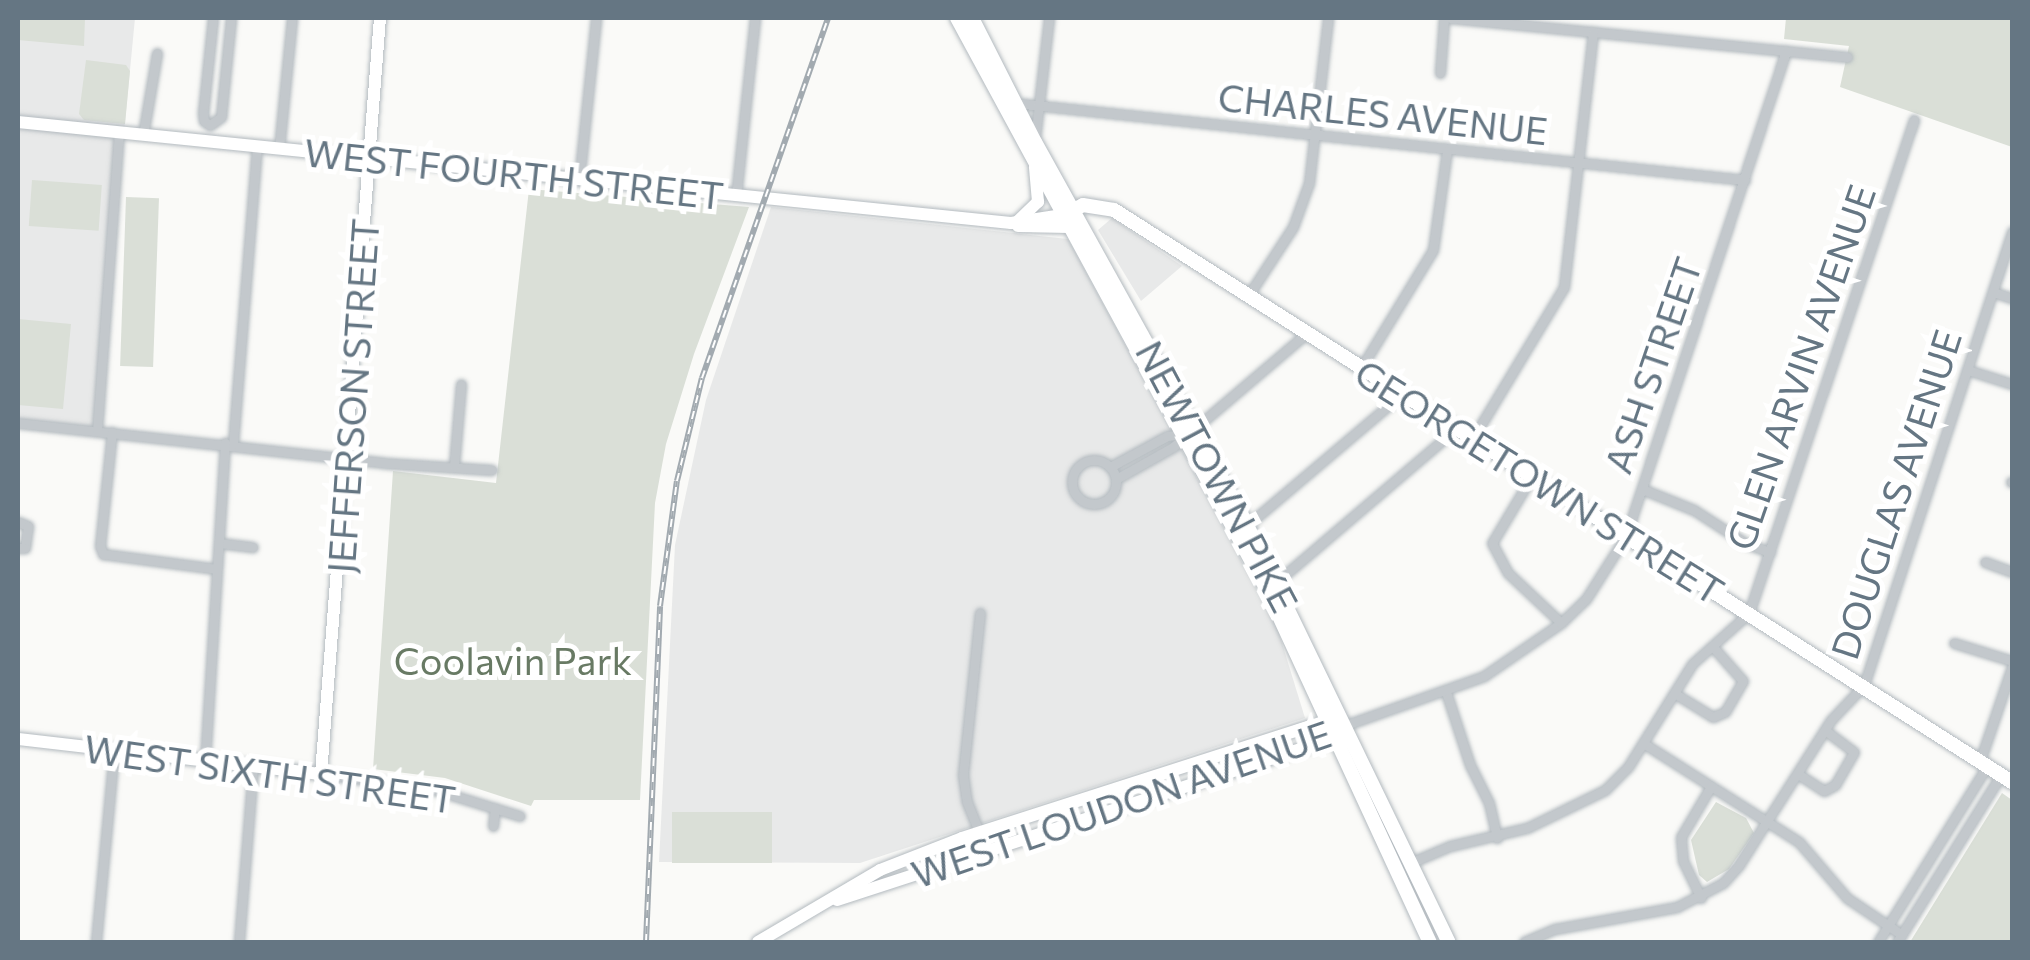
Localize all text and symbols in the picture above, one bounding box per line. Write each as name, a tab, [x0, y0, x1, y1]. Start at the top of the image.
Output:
street label: CHARLES AVENUE	[1216, 73, 1550, 153]
street label: WEST FOURTH STREET	[302, 128, 726, 218]
street label: GLEN ARVIN AVENUE	[1716, 179, 1884, 555]
street label: JEFFERSON STREET	[317, 217, 387, 575]
street label: ASH STREET	[1594, 251, 1710, 479]
street label: DOUGLAS AVENUE	[1820, 324, 1970, 664]
street label: NEWTOWN PIKE	[1127, 333, 1309, 619]
street label: GEORGETOWN STREET	[1347, 349, 1733, 613]
park label: Coolavin Park	[394, 637, 632, 683]
street label: WEST LOUDON AVENUE	[905, 710, 1337, 896]
street label: WEST SIXTH STREET	[81, 724, 459, 822]

